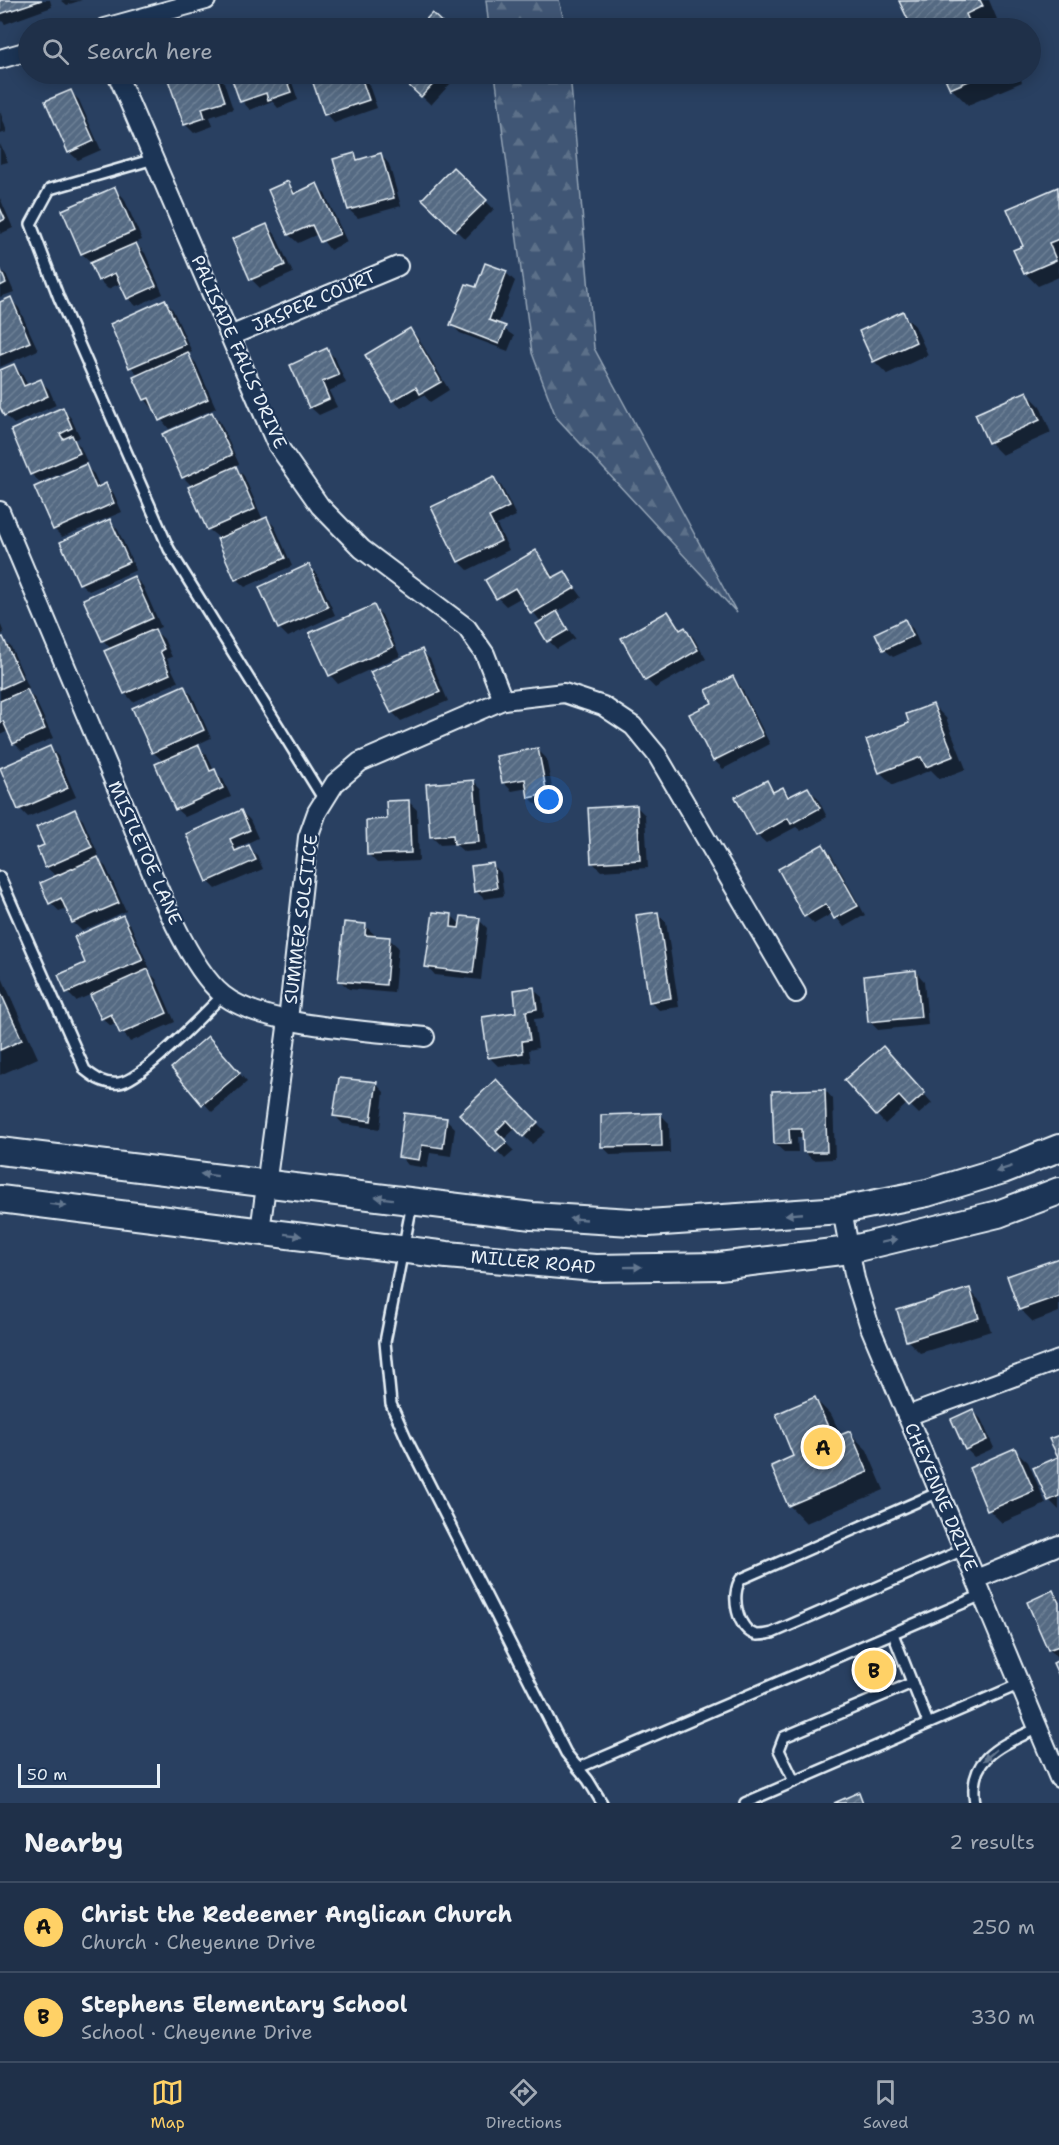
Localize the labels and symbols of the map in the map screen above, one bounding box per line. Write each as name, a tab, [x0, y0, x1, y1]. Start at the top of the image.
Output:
street label: PALISADE FALLS DRIVE	[185, 251, 293, 453]
street label: JASPER COURT	[248, 264, 380, 338]
street label: MISTLETOE LANE	[102, 777, 188, 929]
your location	[534, 785, 563, 814]
street label: SUMMER SOLSTICE	[279, 833, 323, 1005]
one-way arrow	[995, 1165, 1013, 1175]
one-way arrow	[200, 1171, 219, 1180]
one-way arrow	[375, 1193, 394, 1202]
one-way arrow	[49, 1201, 68, 1210]
one-way arrow	[784, 1209, 803, 1219]
one-way arrow	[569, 1214, 588, 1223]
one-way arrow	[284, 1230, 303, 1240]
one-way arrow	[880, 1236, 899, 1245]
street label: MILLER ROAD	[470, 1245, 596, 1279]
one-way arrow	[624, 1263, 643, 1272]
street label: CHEYENNE DRIVE	[899, 1419, 983, 1575]
pin: A	[804, 1424, 842, 1470]
pin: B	[854, 1648, 894, 1692]
one-way arrow	[983, 1748, 998, 1761]
scale bar	[18, 1761, 160, 1788]

